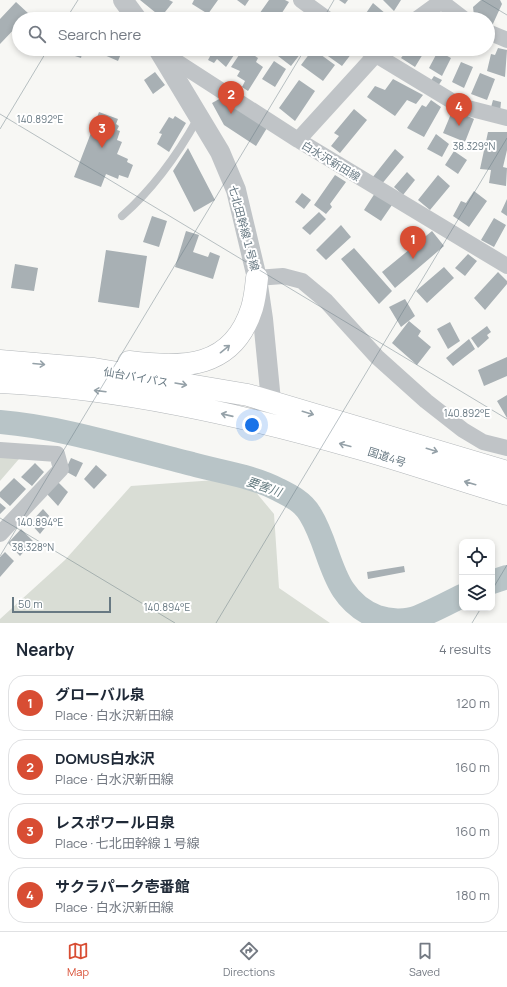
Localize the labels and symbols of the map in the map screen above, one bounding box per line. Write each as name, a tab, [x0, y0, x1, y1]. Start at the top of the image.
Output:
pin: 2	[218, 81, 244, 114]
pin: 4	[446, 93, 472, 126]
text: 140.892°E	[17, 112, 63, 126]
pin: 3	[89, 115, 115, 148]
street label: 白水沢新田線	[299, 137, 363, 184]
text: 38.329°N	[453, 139, 495, 153]
street label: 七北田幹線１号線	[226, 183, 263, 272]
pin: 1	[400, 226, 426, 259]
one-way arrow	[220, 345, 231, 354]
one-way arrow	[32, 361, 45, 368]
street label: 仙台バイパス	[102, 363, 170, 390]
one-way arrow	[174, 380, 187, 388]
one-way arrow	[94, 387, 107, 395]
text: 140.892°E	[444, 406, 490, 420]
one-way arrow	[221, 410, 234, 418]
one-way arrow	[301, 410, 314, 417]
your location	[242, 415, 262, 435]
one-way arrow	[339, 440, 352, 448]
street label: 国道4号	[366, 443, 408, 470]
one-way arrow	[426, 447, 439, 454]
water label: 要害川	[244, 473, 286, 501]
one-way arrow	[463, 479, 476, 486]
text: 140.894°E	[17, 515, 64, 529]
text: 38.328°N	[12, 540, 54, 554]
scale bar	[12, 595, 111, 614]
text: 140.894°E	[144, 600, 191, 614]

